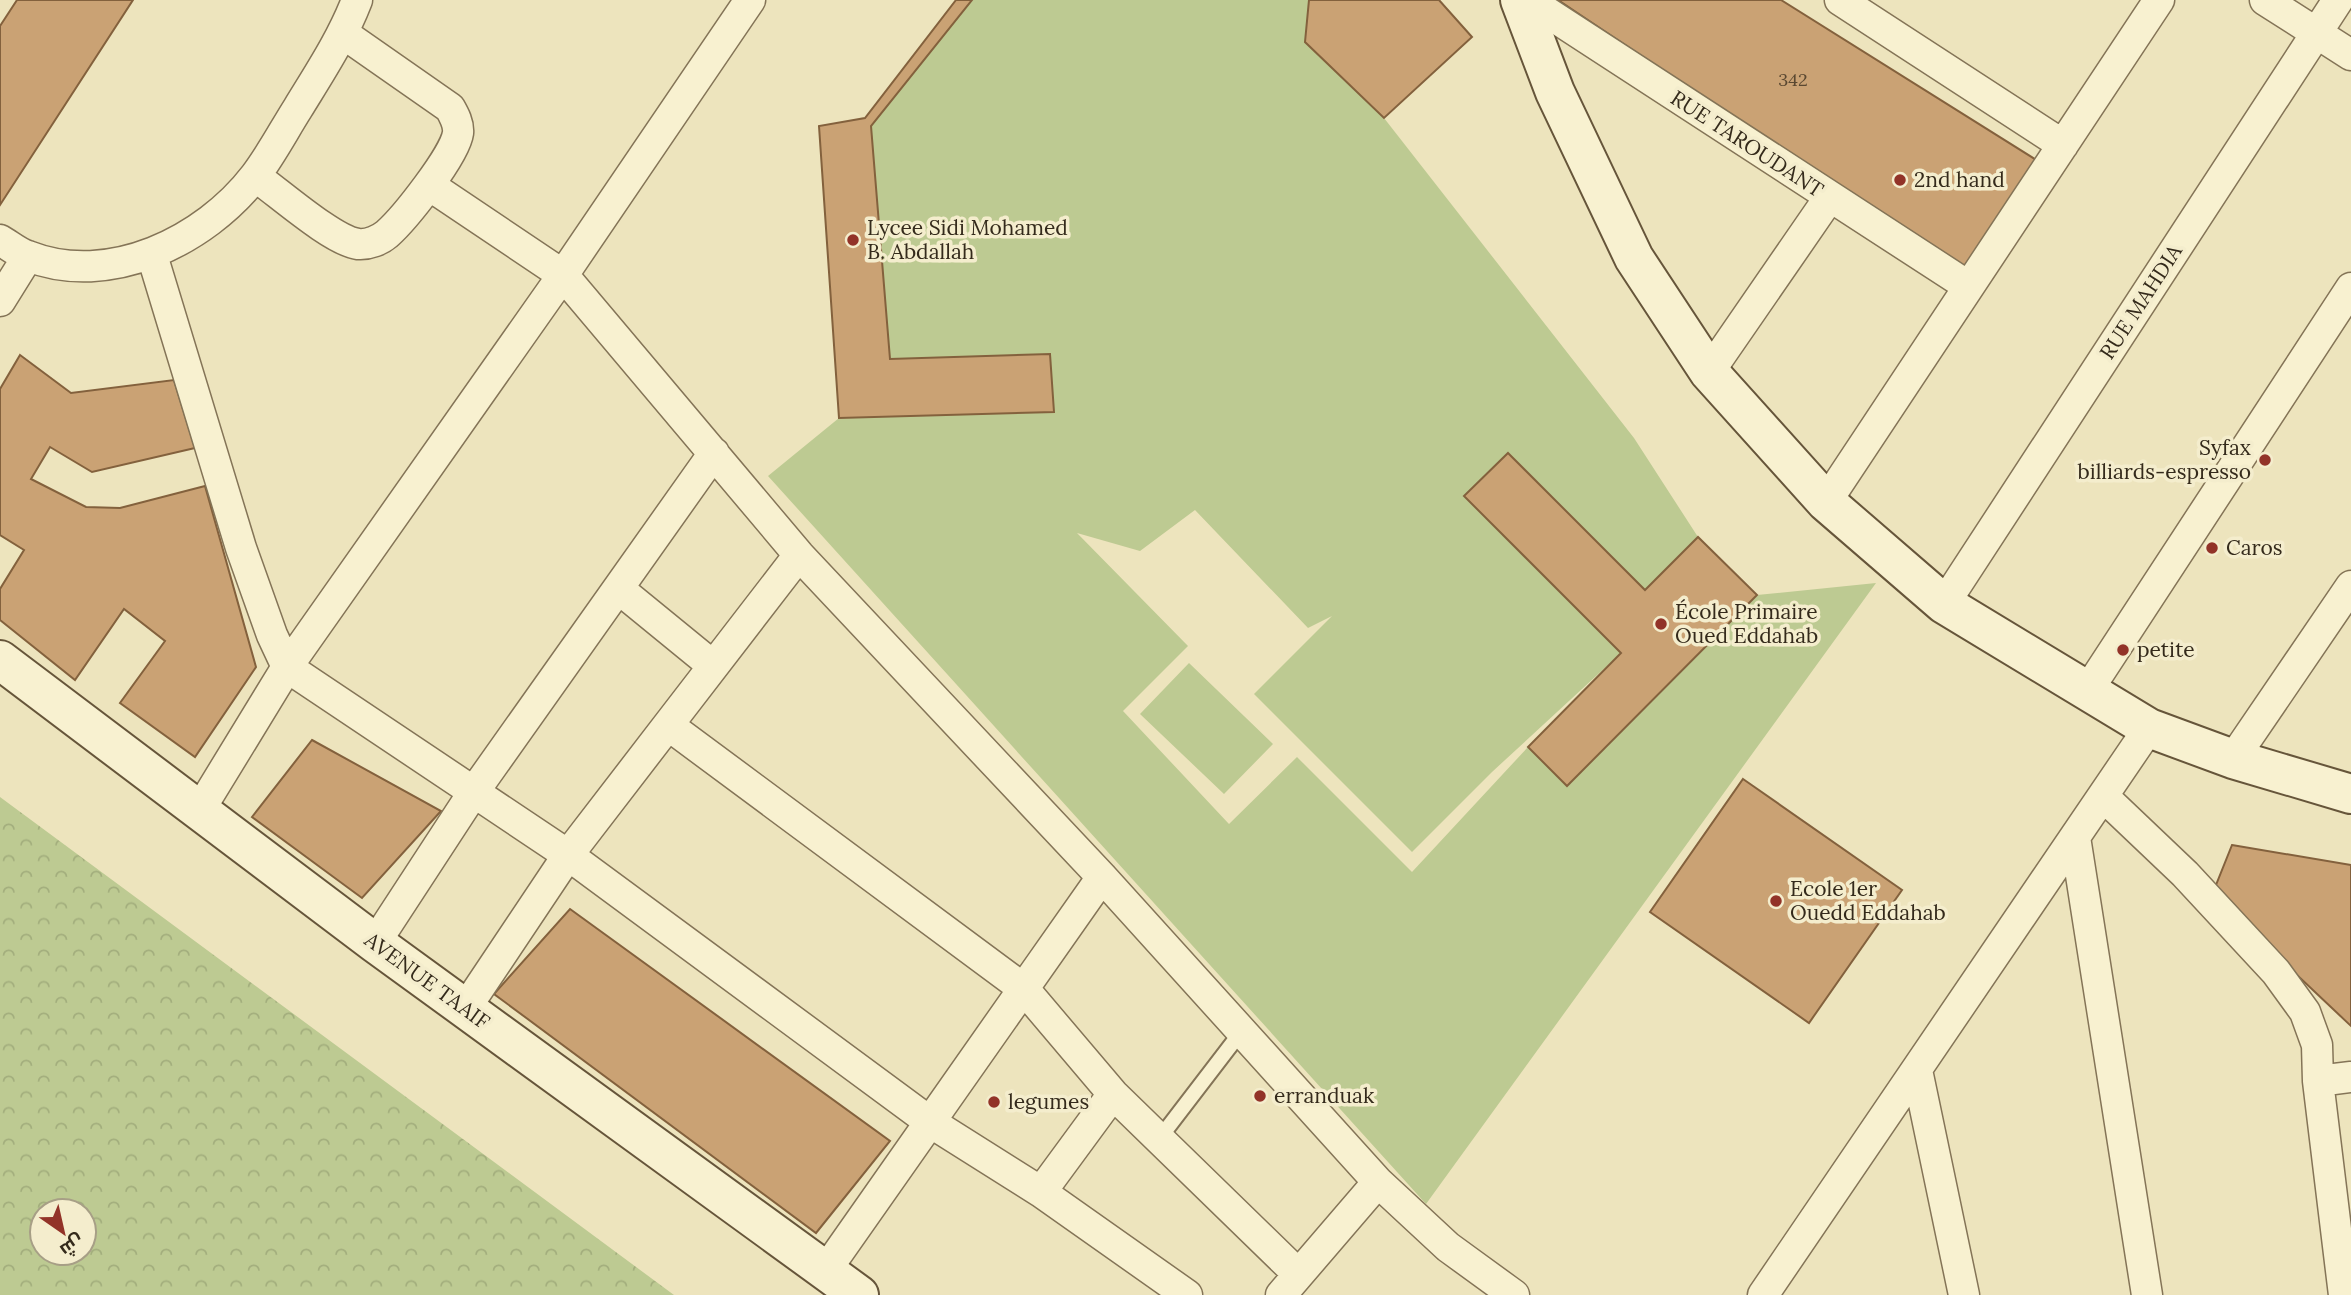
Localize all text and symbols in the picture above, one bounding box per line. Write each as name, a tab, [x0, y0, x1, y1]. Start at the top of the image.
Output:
house number: 342	[1778, 68, 1808, 91]
street label: RUE TAROUDANT	[1666, 84, 1829, 203]
place label: 2nd hand	[1914, 166, 2005, 193]
marker: 2nd hand	[1892, 172, 1908, 188]
place label: Lycee Sidi Mohamed B. Abdallah	[867, 214, 1068, 265]
marker: Lycee Sidi Mohamed B. Abdallah	[845, 232, 861, 248]
street label: RUE MAHDIA	[2093, 238, 2188, 364]
place label: Syfax billiards-espresso	[2078, 434, 2251, 485]
marker: Syfax billiards-espresso	[2257, 452, 2273, 468]
place label: Caros	[2226, 534, 2282, 561]
marker: Caros	[2204, 540, 2220, 556]
place label: École Primaire Oued Eddahab	[1675, 598, 1818, 649]
marker: École Primaire Oued Eddahab	[1653, 616, 1669, 632]
place label: petite	[2137, 636, 2195, 663]
marker: petite	[2115, 642, 2131, 658]
place label: Ecole 1er Ouedd Eddahab	[1790, 875, 1946, 926]
marker: Ecole 1er Ouedd Eddahab	[1768, 893, 1784, 909]
street label: AVENUE TAAIF	[359, 926, 495, 1035]
place label: erranduak	[1274, 1082, 1375, 1109]
place label: legumes	[1008, 1088, 1089, 1115]
marker: erranduak	[1252, 1088, 1268, 1104]
marker: legumes	[986, 1094, 1002, 1110]
north arrow	[28, 1197, 98, 1267]
text: ش	[56, 1229, 89, 1263]

